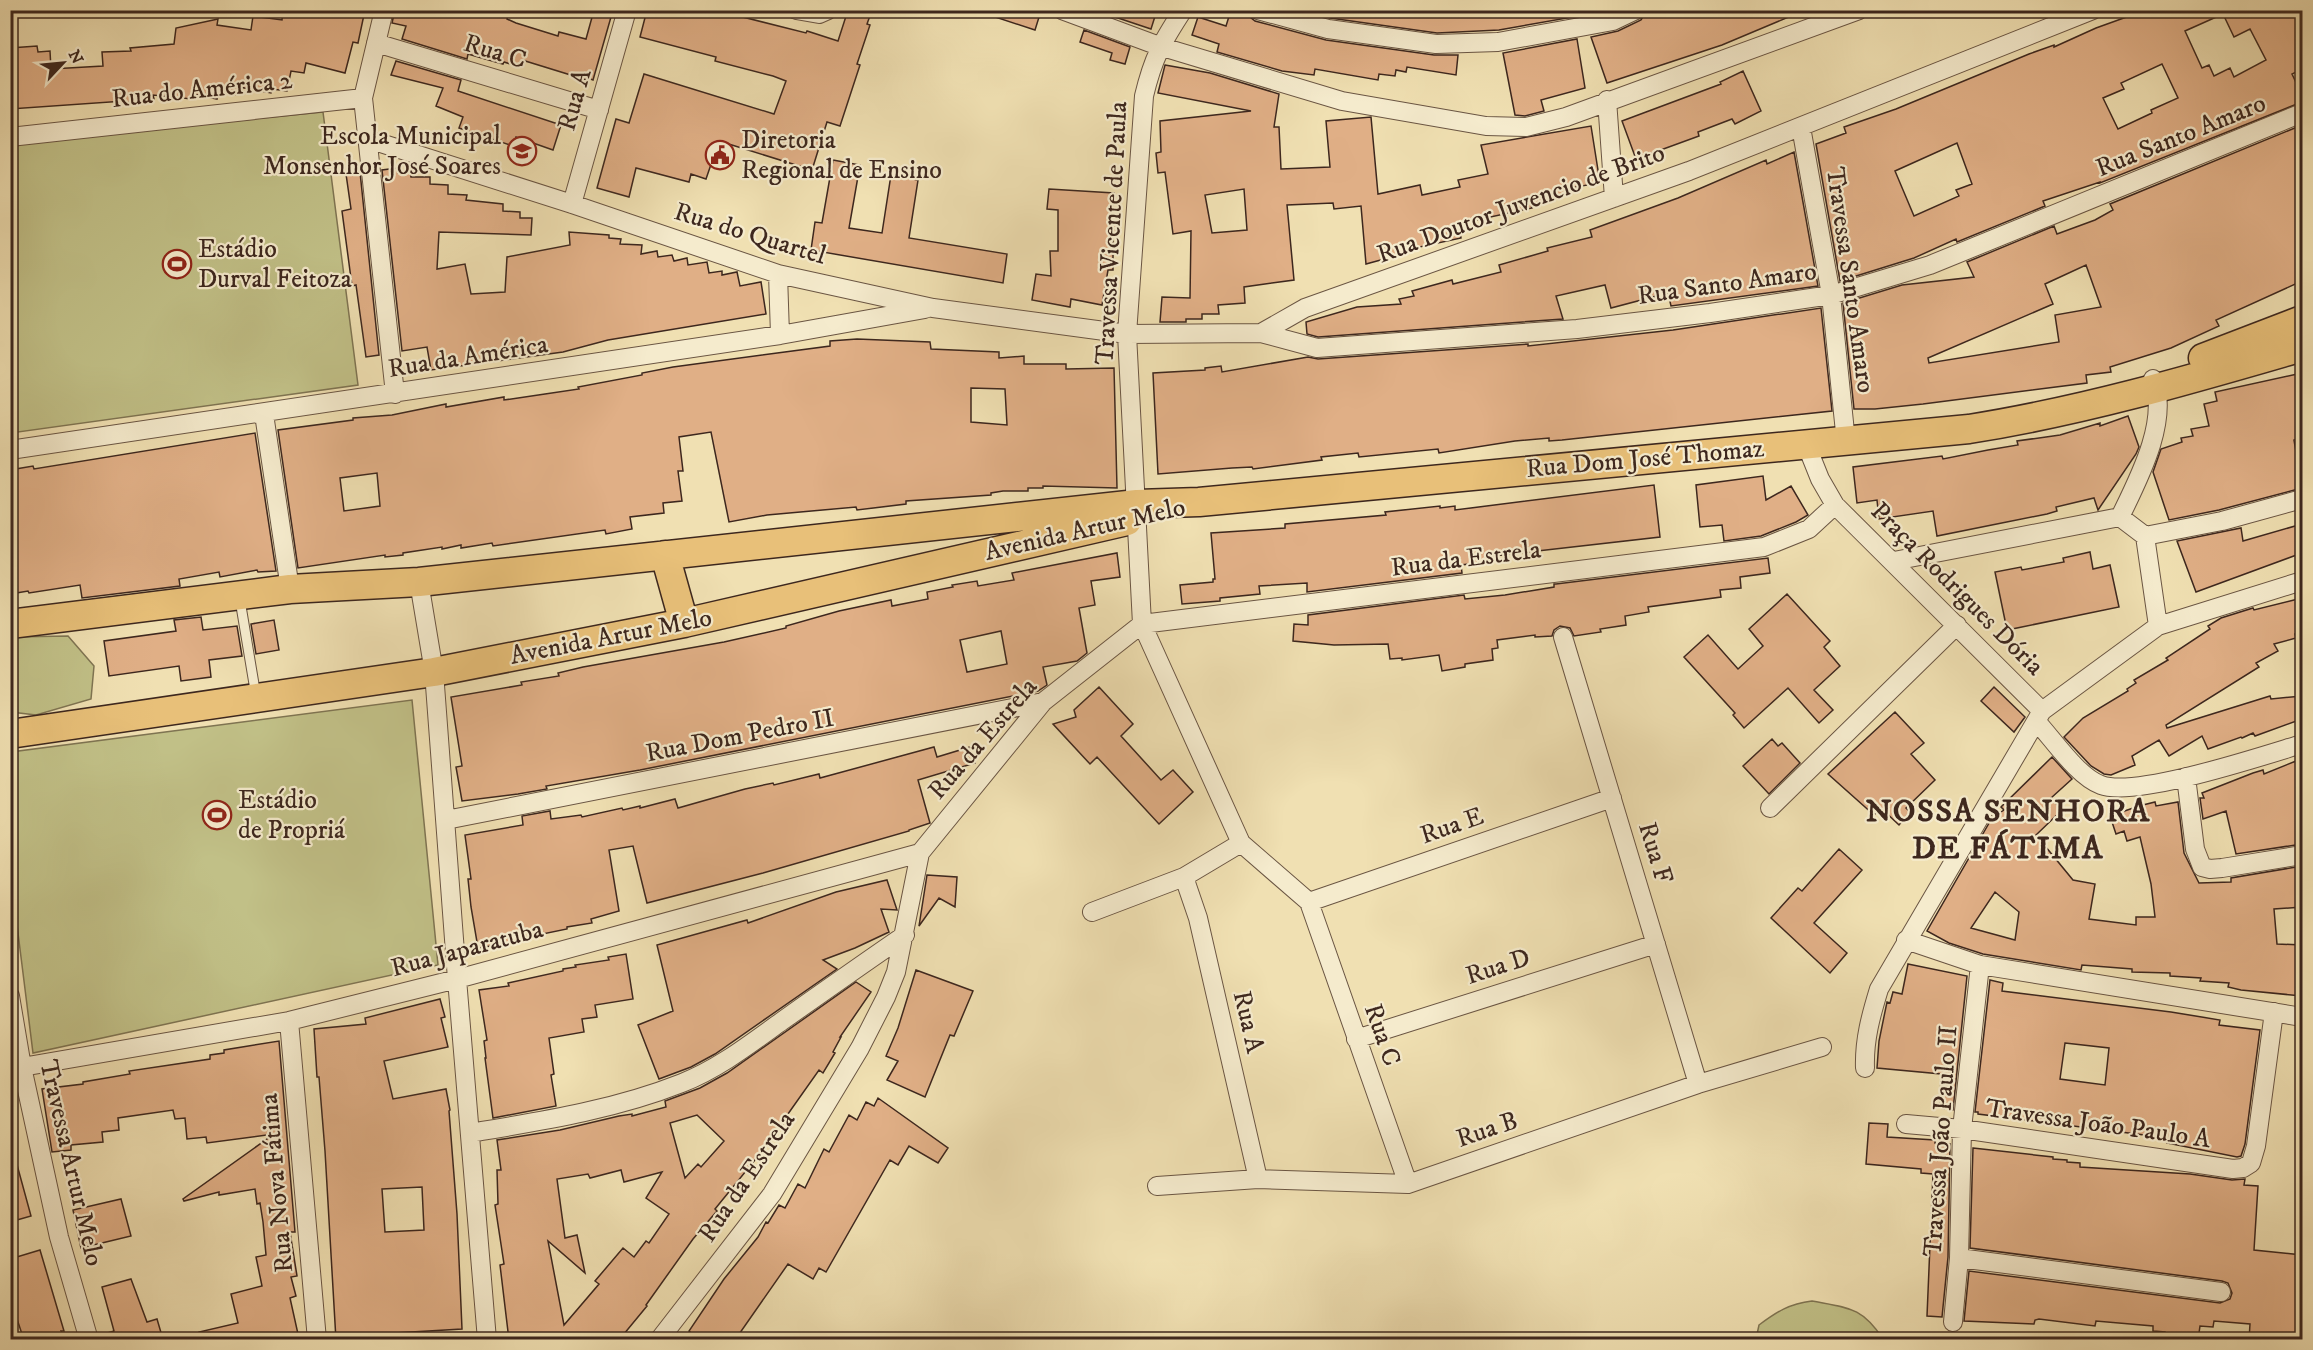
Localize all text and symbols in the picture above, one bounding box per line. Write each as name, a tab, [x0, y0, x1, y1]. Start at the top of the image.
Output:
street label: Rua C	[460, 27, 530, 77]
north arrow	[33, 33, 93, 93]
text: N	[64, 47, 87, 67]
street label: Rua do América 2	[110, 64, 294, 116]
street label: Rua A	[550, 65, 600, 135]
street label: Rua Santo Amaro	[2091, 87, 2271, 185]
street label: Travessa Vicente de Paula	[1089, 100, 1135, 366]
place label: Escola Municipal Monsenhor José Soares	[263, 120, 501, 183]
place label: Diretoria Regional de Ensino	[741, 124, 942, 187]
school or university icon: Escola Municipal Monsenhor José Soares	[506, 135, 538, 167]
street label: Rua Doutor Juvencio de Brito	[1372, 136, 1670, 272]
public building icon: Diretoria Regional de Ensino	[704, 139, 736, 171]
street label: Travessa Santo Amaro	[1818, 165, 1882, 395]
street label: Rua do Quartel	[670, 195, 830, 273]
place label: Estádio Durval Feitoza	[198, 233, 352, 296]
sports icon: Estádio Durval Feitoza	[161, 248, 193, 280]
street label: Rua Santo Amaro	[1635, 255, 1819, 313]
street label: Rua da América	[386, 328, 550, 386]
street label: Rua Dom José Thomaz	[1525, 432, 1765, 486]
street label: Avenida Artur Melo	[981, 491, 1189, 569]
street label: Praça Rodrigues Dória	[1863, 495, 2051, 683]
street label: Rua da Estrela	[1389, 533, 1543, 585]
street label: Avenida Artur Melo	[507, 601, 715, 673]
street label: Rua da Estrela	[921, 671, 1045, 807]
street label: Rua Dom Pedro II	[643, 702, 837, 770]
place label: Estádio de Propriá	[238, 784, 345, 847]
district label: NOSSA SENHORA DE FÁTIMA	[1865, 792, 2151, 869]
sports icon: Estádio de Propriá	[201, 799, 233, 831]
street label: Rua E	[1416, 800, 1488, 852]
street label: Rua F	[1630, 818, 1680, 888]
street label: Rua Japaratuba	[387, 913, 547, 985]
street label: Rua D	[1462, 941, 1534, 993]
street label: Rua A	[1225, 988, 1271, 1057]
street label: Rua C	[1356, 999, 1408, 1071]
street label: Travessa João Paulo II	[1916, 1024, 1966, 1258]
street label: Travessa Artur Melo	[31, 1057, 111, 1269]
street label: Rua Nova Fátima	[253, 1092, 301, 1274]
street label: Travessa João Paulo A	[1983, 1092, 2213, 1156]
street label: Rua B	[1452, 1104, 1522, 1156]
street label: Rua da Estrela	[691, 1105, 803, 1249]

